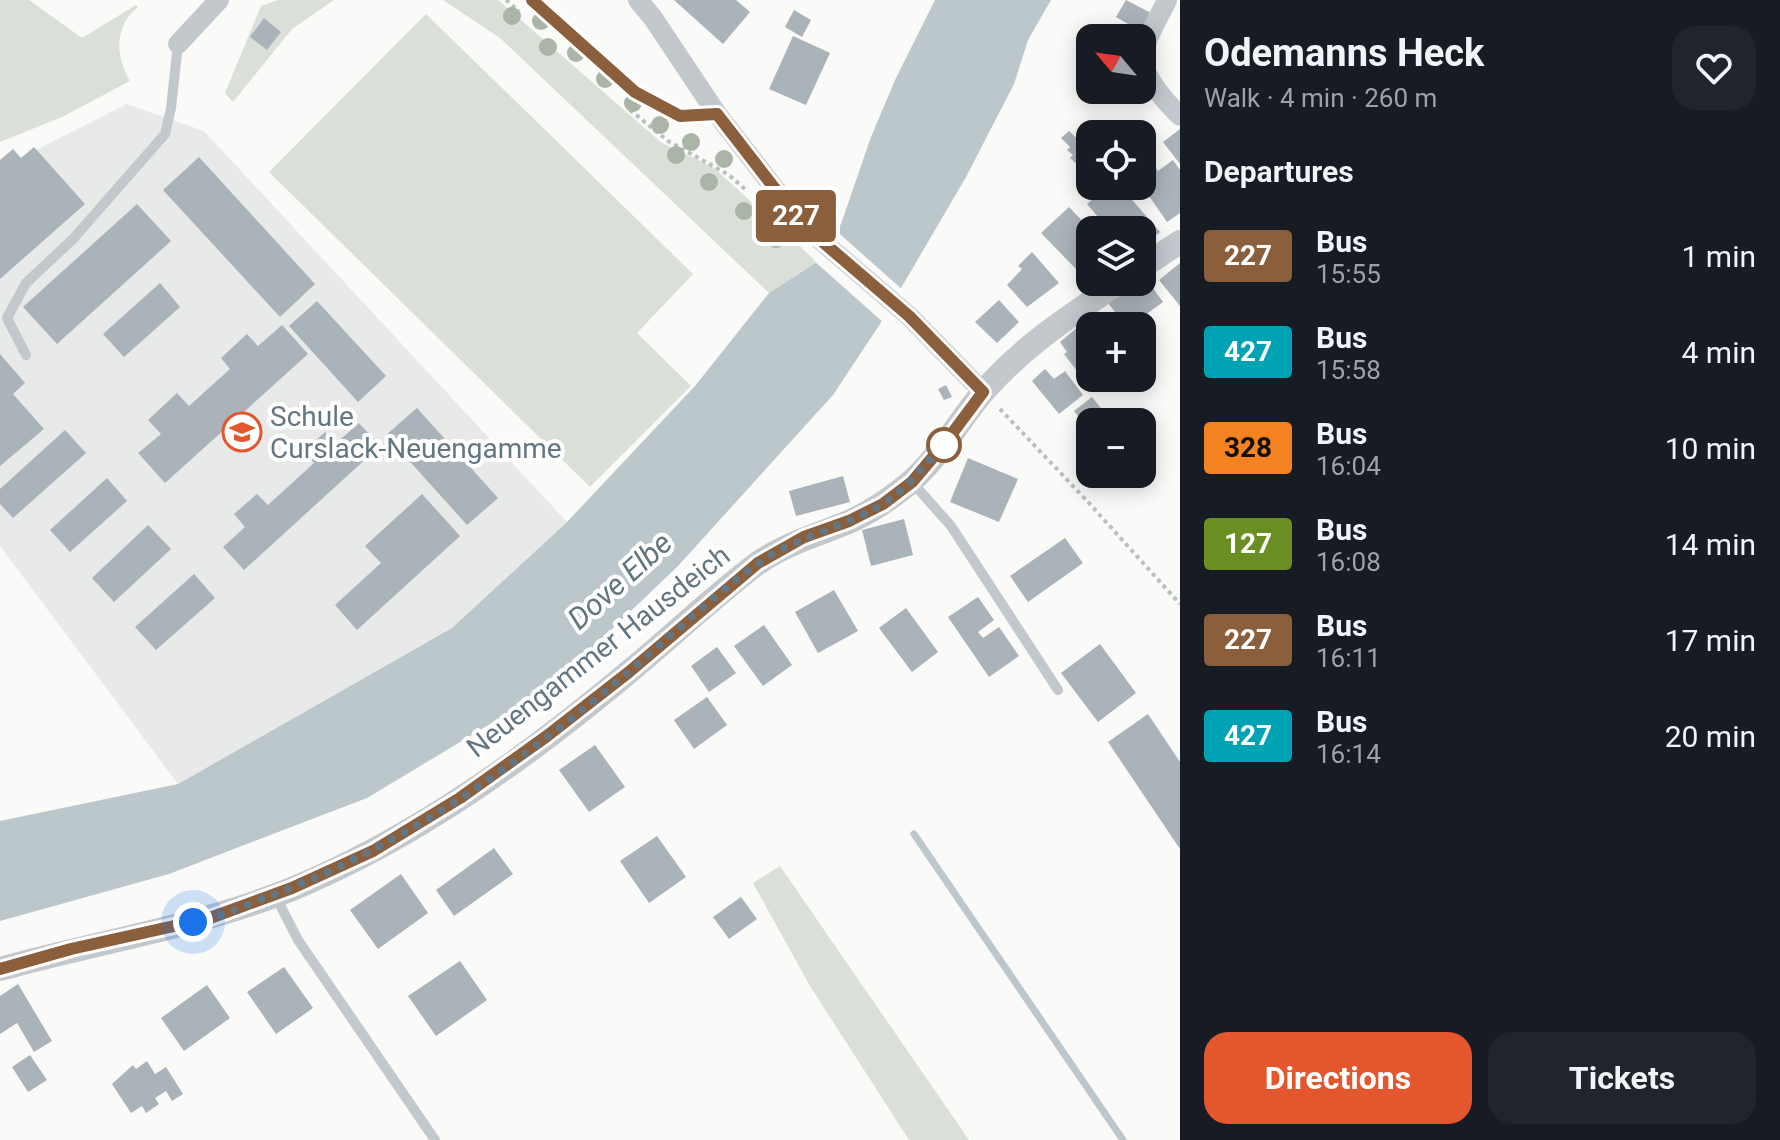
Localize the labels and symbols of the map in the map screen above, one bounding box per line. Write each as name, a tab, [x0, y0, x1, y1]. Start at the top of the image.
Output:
north arrow	[1076, 24, 1156, 104]
line badge: 227	[750, 190, 842, 242]
place label: Schule Curslack-Neuengamme	[270, 400, 562, 465]
school or university icon: Schule Curslack-Neuengamme	[221, 411, 263, 453]
unlabelled marker	[927, 428, 961, 462]
water label: Dove Elbe	[561, 525, 679, 636]
street label: Neuengammer Hausdeich	[460, 538, 736, 764]
your location	[173, 902, 213, 942]

